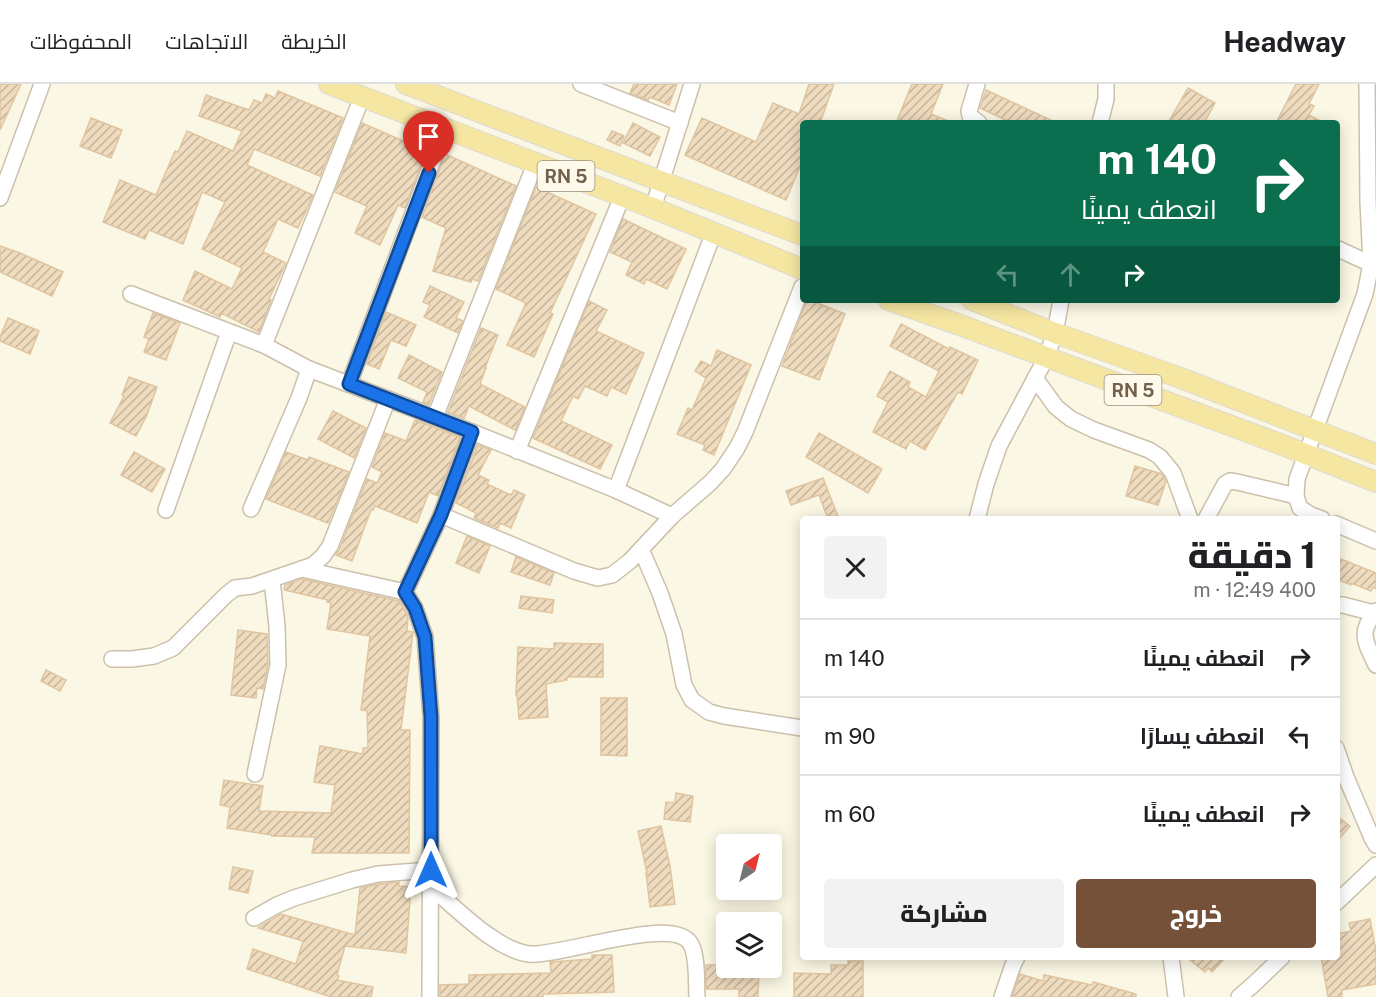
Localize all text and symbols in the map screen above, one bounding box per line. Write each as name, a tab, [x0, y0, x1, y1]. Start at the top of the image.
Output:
text: Headway	[1223, 25, 1346, 58]
text: المحفوظات	[30, 29, 132, 54]
text: الاتجاهات	[165, 29, 248, 54]
text: الخريطة	[281, 29, 347, 54]
pin	[403, 111, 454, 173]
icon: arrive	[412, 120, 445, 153]
text: 140 m	[1097, 134, 1217, 183]
icon: right	[1238, 144, 1316, 222]
road number: RN 5	[538, 161, 594, 191]
text: انعطف يمينًا	[1081, 193, 1217, 225]
icon: left	[991, 258, 1024, 291]
icon: ahead	[1054, 258, 1087, 291]
icon: right	[1117, 258, 1150, 291]
road number: RN 5	[1104, 375, 1162, 405]
text: 1 دقيقة	[1188, 534, 1316, 576]
button: close	[824, 536, 887, 599]
text: 400 m · 12:49	[1193, 578, 1316, 602]
icon: right	[1283, 642, 1316, 675]
text: 140 m	[824, 645, 885, 671]
text: انعطف يمينًا	[1143, 645, 1265, 671]
icon: left	[1283, 720, 1316, 753]
text: 90 m	[824, 723, 875, 749]
text: انعطف يسارًا	[1140, 723, 1265, 749]
icon: right	[1283, 798, 1316, 831]
text: 60 m	[824, 801, 875, 827]
text: انعطف يمينًا	[1143, 801, 1265, 827]
north arrow	[716, 834, 782, 900]
map controls	[716, 834, 782, 978]
position arrow	[399, 838, 463, 902]
button: مشاركة	[824, 879, 1064, 948]
button: خروج	[1076, 879, 1316, 948]
button: layers	[716, 912, 782, 978]

